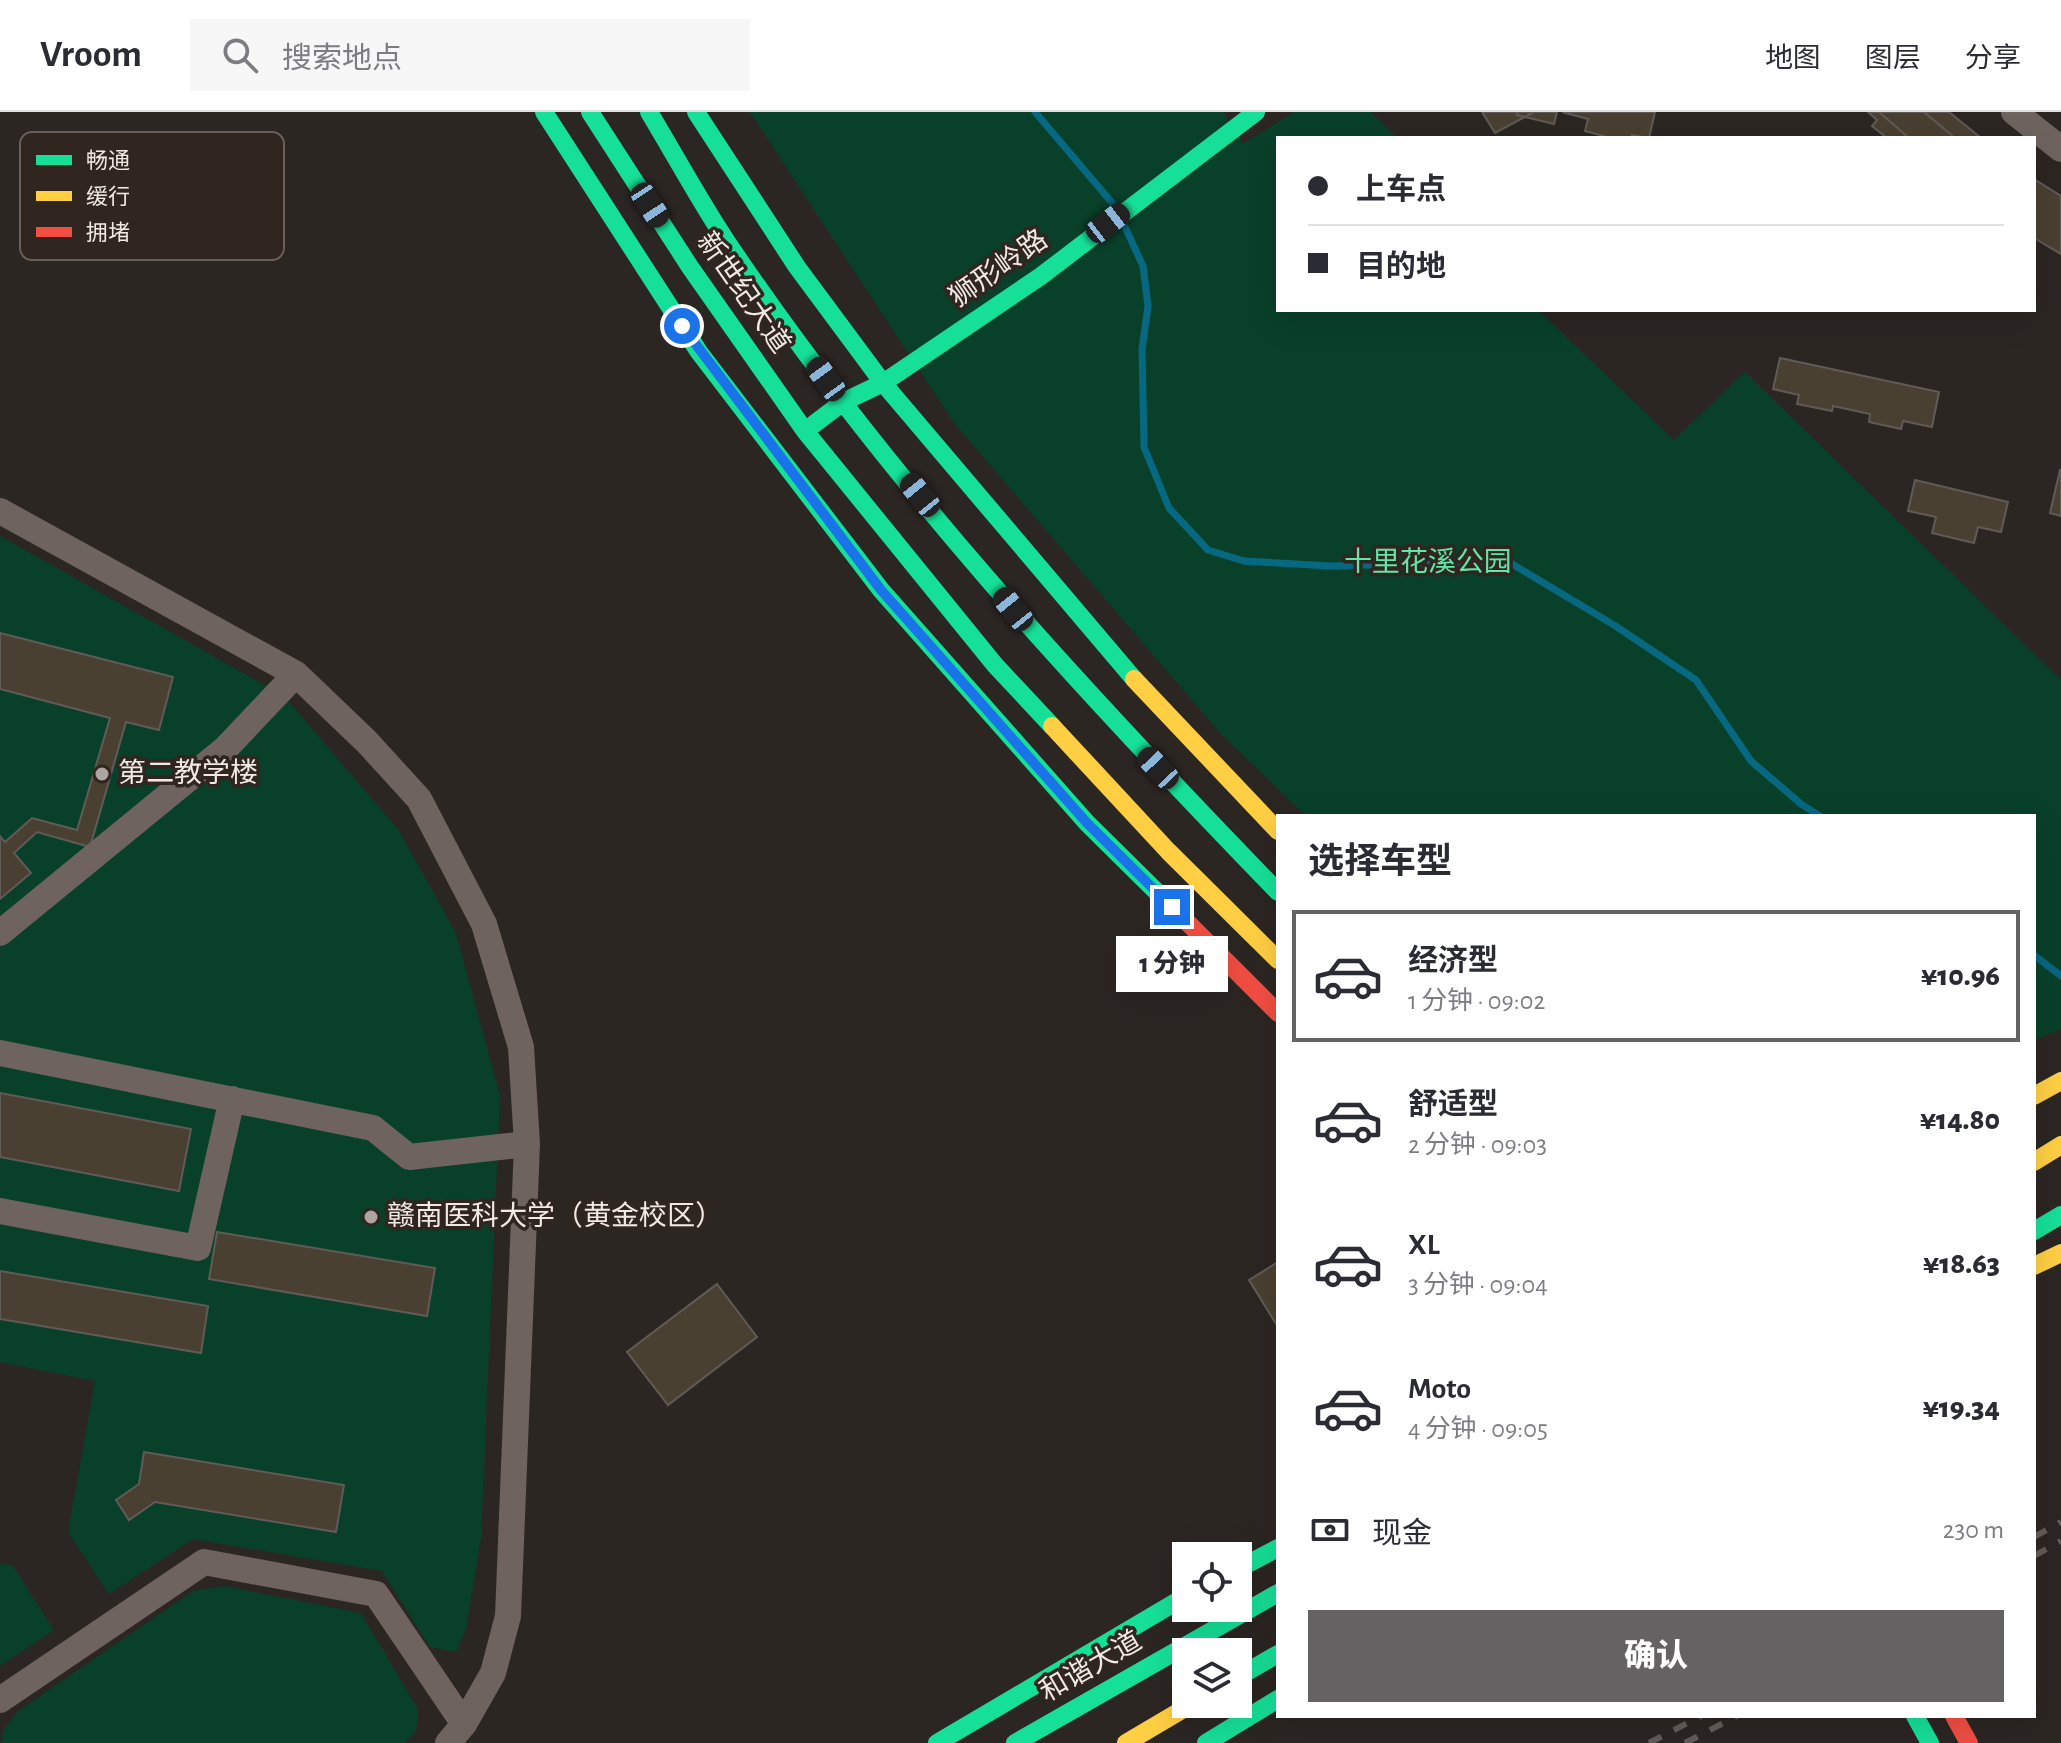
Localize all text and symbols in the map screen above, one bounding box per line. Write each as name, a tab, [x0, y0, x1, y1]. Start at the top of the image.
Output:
search box	[190, 19, 750, 91]
icon: search	[218, 33, 262, 77]
text: Vroom	[40, 36, 142, 74]
text: 搜索地点	[282, 44, 402, 74]
text: 地图	[1765, 45, 1821, 73]
text: 图层	[1865, 45, 1921, 73]
text: 分享	[1965, 45, 2021, 73]
legend	[20, 132, 284, 260]
text: 畅通	[86, 149, 130, 172]
text: 上车点	[1356, 175, 1446, 205]
car	[627, 178, 673, 232]
text: 缓行	[86, 185, 130, 208]
car	[1082, 199, 1134, 247]
text: 拥堵	[86, 221, 130, 244]
street label: 狮形岭路	[944, 224, 1053, 313]
street label: 新世纪大道	[691, 226, 796, 358]
text: 目的地	[1356, 252, 1446, 282]
route start	[664, 308, 700, 344]
car	[802, 353, 850, 405]
car	[896, 469, 944, 521]
park label: 十里花溪公园	[1344, 547, 1512, 577]
car	[989, 583, 1037, 635]
car	[1133, 742, 1183, 794]
place label: 第二教学楼	[118, 758, 258, 788]
marker: 第二教学楼	[93, 765, 111, 783]
text: 选择车型	[1308, 844, 1452, 880]
route end	[1154, 889, 1190, 925]
callout: 1 分钟	[1116, 935, 1228, 991]
icon: car	[1312, 940, 1384, 1012]
text: 经济型	[1408, 946, 1498, 976]
text: 1 分钟	[1139, 951, 1205, 977]
text: ¥10.96	[1921, 961, 2000, 991]
text: 1 分钟 · 09:02	[1408, 988, 1545, 1014]
icon: car	[1312, 1084, 1384, 1156]
text: 舒适型	[1408, 1090, 1498, 1120]
text: ¥14.80	[1920, 1105, 2000, 1135]
text: 2 分钟 · 09:03	[1408, 1132, 1547, 1158]
place label: 赣南医科大学（黄金校区）	[387, 1201, 723, 1231]
marker: 赣南医科大学（黄金校区）	[362, 1208, 380, 1226]
icon: car	[1312, 1228, 1384, 1300]
text: XL	[1408, 1230, 1440, 1260]
text: ¥18.63	[1923, 1249, 2000, 1279]
text: 3 分钟 · 09:04	[1408, 1272, 1548, 1298]
icon: car	[1312, 1372, 1384, 1444]
text: Moto	[1408, 1374, 1471, 1404]
text: ¥19.34	[1922, 1393, 2000, 1423]
text: 4 分钟 · 09:05	[1408, 1416, 1548, 1442]
icon: cash	[1308, 1508, 1352, 1552]
text: 230 m	[1943, 1517, 2004, 1543]
text: 现金	[1372, 1519, 1432, 1549]
map controls	[1172, 1542, 1252, 1718]
button: locate	[1172, 1542, 1252, 1622]
button: 确认	[1308, 1610, 2004, 1702]
street label: 和谐大道	[1034, 1625, 1147, 1707]
button: layers	[1172, 1638, 1252, 1718]

